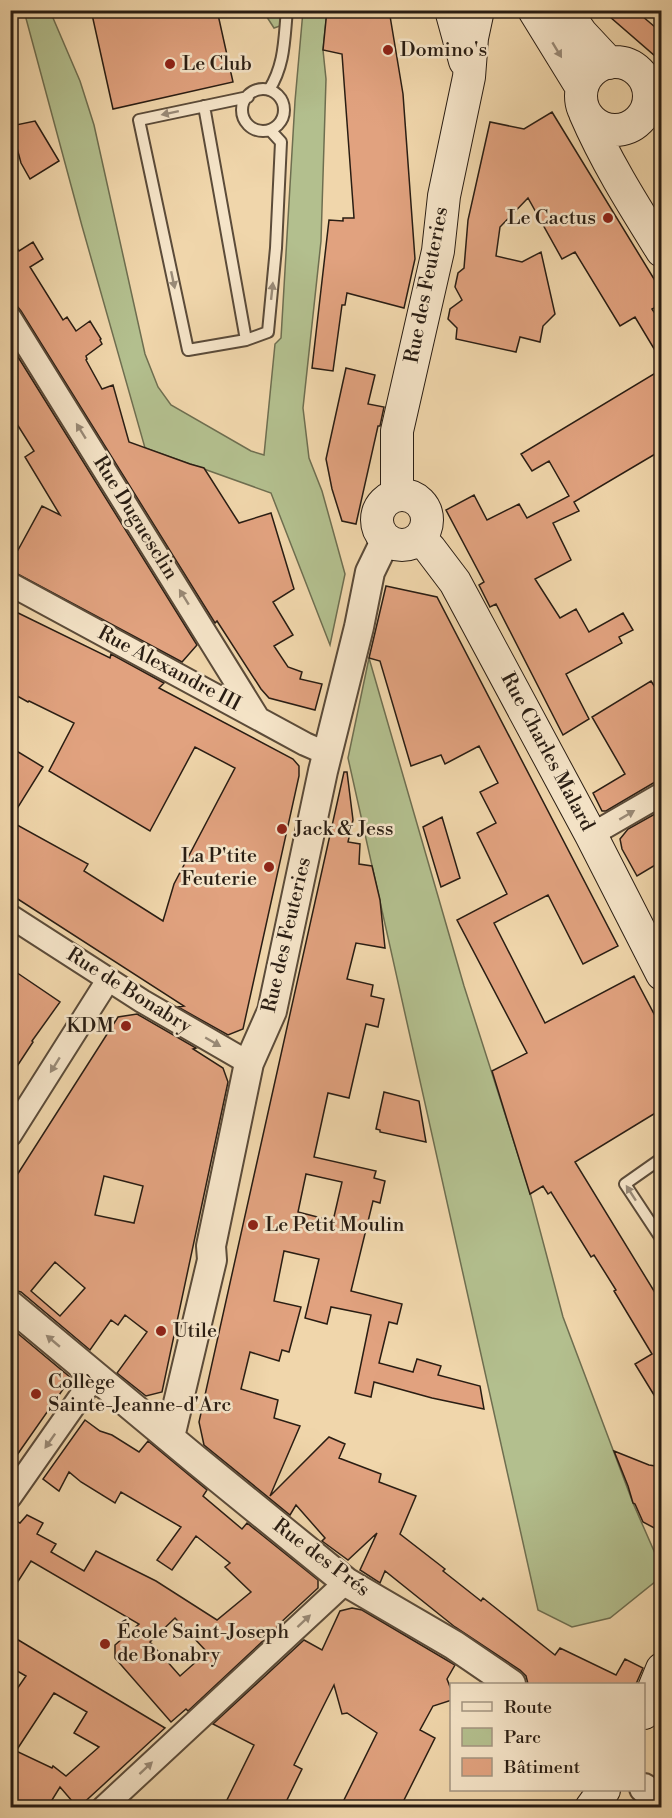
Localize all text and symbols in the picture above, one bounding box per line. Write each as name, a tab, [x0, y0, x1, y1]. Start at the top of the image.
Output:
place label: Domino's	[400, 38, 487, 63]
one-way arrow	[552, 42, 563, 58]
marker: Domino's	[381, 43, 395, 57]
place label: Le Club	[182, 52, 252, 77]
marker: Le Club	[163, 57, 177, 71]
one-way arrow	[160, 109, 179, 119]
street label: Rue des Feuteries	[400, 205, 454, 365]
place label: Le Cactus	[507, 206, 596, 231]
marker: Le Cactus	[601, 211, 615, 225]
one-way arrow	[169, 271, 178, 290]
one-way arrow	[267, 281, 277, 300]
one-way arrow	[76, 423, 87, 439]
street label: Rue Duguesclin	[87, 451, 183, 585]
one-way arrow	[178, 589, 189, 605]
street label: Rue Alexandre III	[93, 621, 245, 717]
street label: Rue Charles Malard	[495, 668, 600, 836]
one-way arrow	[619, 809, 635, 820]
place label: Jack & Jess	[293, 817, 394, 842]
marker: Jack & Jess	[275, 822, 289, 836]
place label: La P'tite Feuterie	[181, 844, 257, 892]
street label: Rue des Feuteries	[257, 855, 317, 1015]
marker: La P'tite Feuterie	[262, 860, 276, 874]
street label: Rue de Bonabry	[62, 943, 196, 1040]
place label: KDM	[66, 1014, 114, 1039]
marker: KDM	[119, 1019, 133, 1033]
one-way arrow	[205, 1037, 222, 1047]
one-way arrow	[49, 1057, 60, 1073]
one-way arrow	[626, 1185, 637, 1201]
place label: Le Petit Moulin	[265, 1213, 404, 1238]
marker: Le Petit Moulin	[246, 1218, 260, 1232]
place label: Utile	[173, 1319, 217, 1344]
marker: Utile	[154, 1324, 168, 1338]
one-way arrow	[45, 1334, 61, 1347]
place label: Collège Sainte-Jeanne-d'Arc	[48, 1370, 231, 1418]
marker: Collège Sainte-Jeanne-d'Arc	[29, 1387, 43, 1401]
one-way arrow	[44, 1432, 56, 1448]
street label: Rue des Prés	[268, 1513, 374, 1603]
one-way arrow	[297, 1614, 311, 1628]
place label: École Saint-Joseph de Bonabry	[117, 1619, 289, 1668]
marker: École Saint-Joseph de Bonabry	[98, 1637, 112, 1651]
legend	[450, 1683, 645, 1791]
text: Route	[504, 1696, 552, 1719]
text: Parc	[504, 1726, 541, 1749]
text: Bâtiment	[503, 1756, 581, 1779]
one-way arrow	[138, 1761, 153, 1775]

